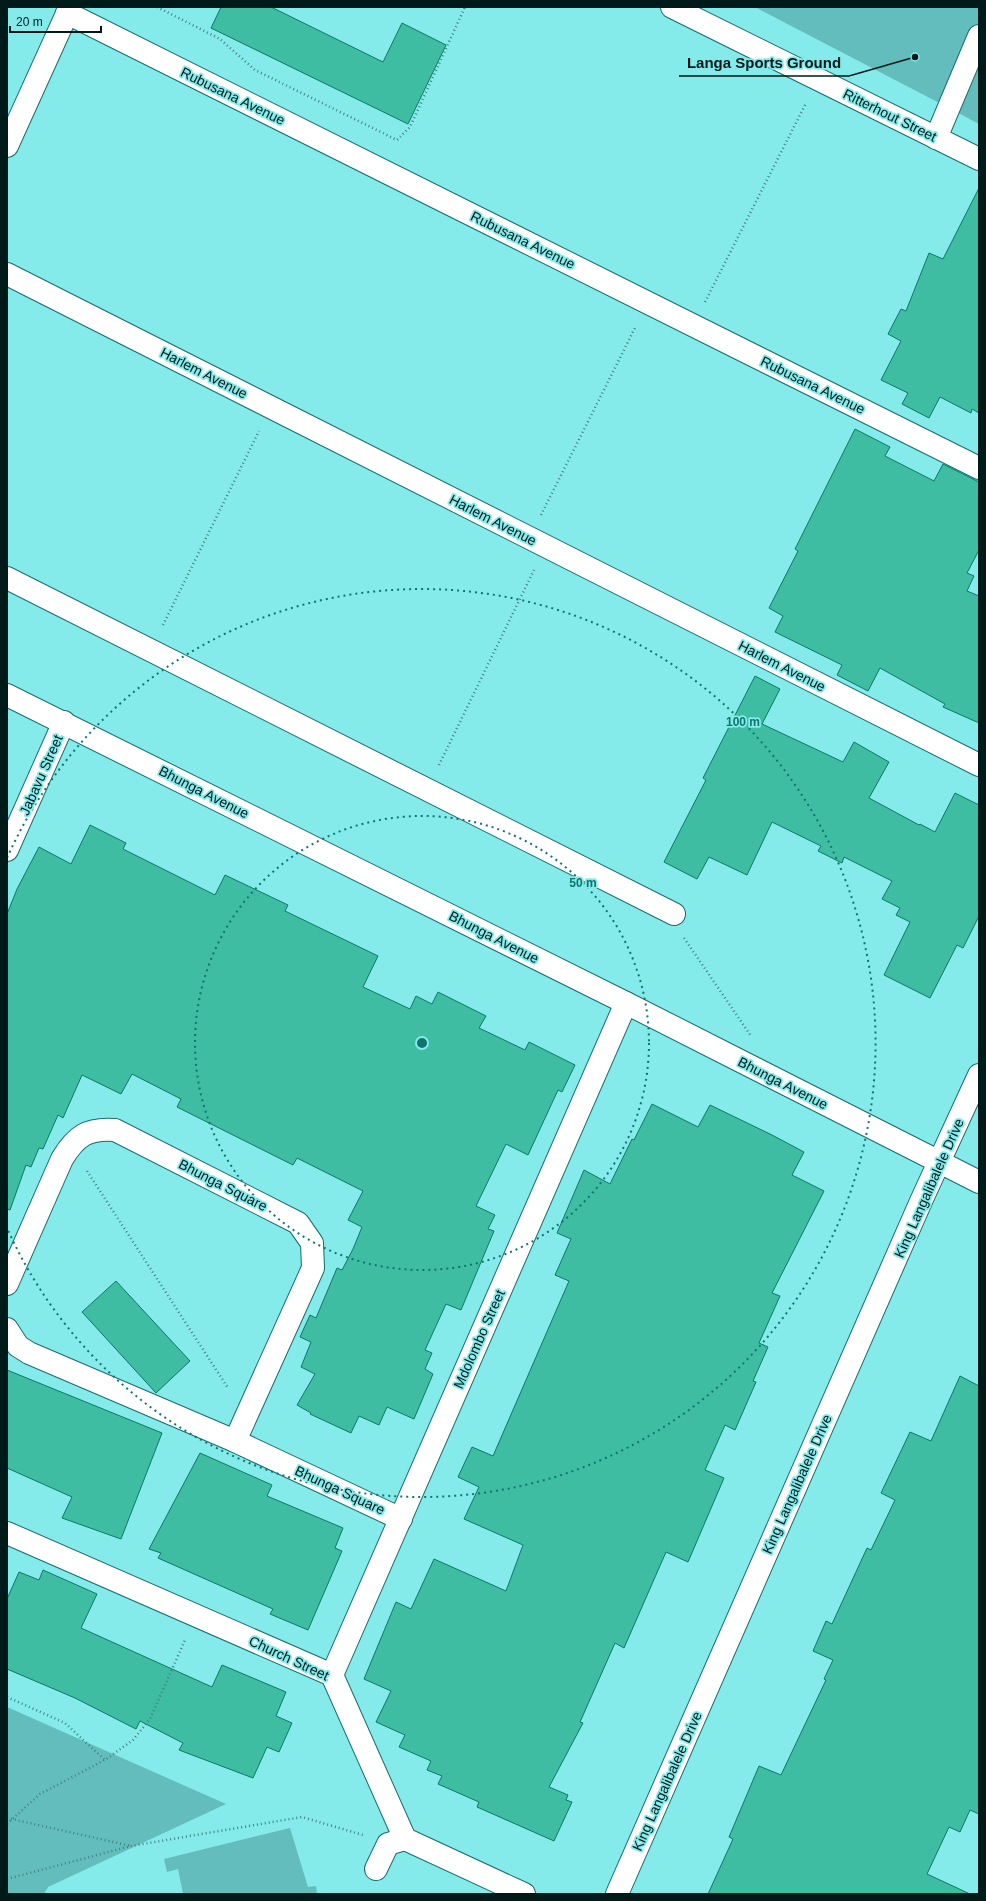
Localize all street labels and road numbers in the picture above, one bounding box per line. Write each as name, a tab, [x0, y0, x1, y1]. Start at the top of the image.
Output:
street label: Rubusana Avenue	[178, 64, 288, 128]
street label: Ritterhout Street	[841, 85, 939, 145]
street label: Rubusana Avenue	[468, 208, 578, 272]
street label: Harlem Avenue	[158, 344, 250, 402]
street label: Rubusana Avenue	[758, 353, 868, 417]
street label: Harlem Avenue	[447, 491, 539, 549]
street label: Harlem Avenue	[736, 637, 828, 695]
street label: Jabavu Street	[16, 732, 66, 818]
street label: Bhunga Avenue	[156, 762, 252, 822]
street label: Bhunga Avenue	[446, 907, 542, 967]
street label: Bhunga Avenue	[735, 1053, 831, 1113]
street label: King Langalibalele Drive	[891, 1116, 967, 1260]
street label: Bhunga Square	[176, 1156, 270, 1214]
street label: Mdolombo Street	[450, 1287, 508, 1391]
street label: King Langalibalele Drive	[759, 1412, 835, 1556]
street label: Bhunga Square	[293, 1462, 388, 1518]
street label: Church Street	[246, 1632, 332, 1684]
street label: King Langalibalele Drive	[629, 1709, 705, 1853]

